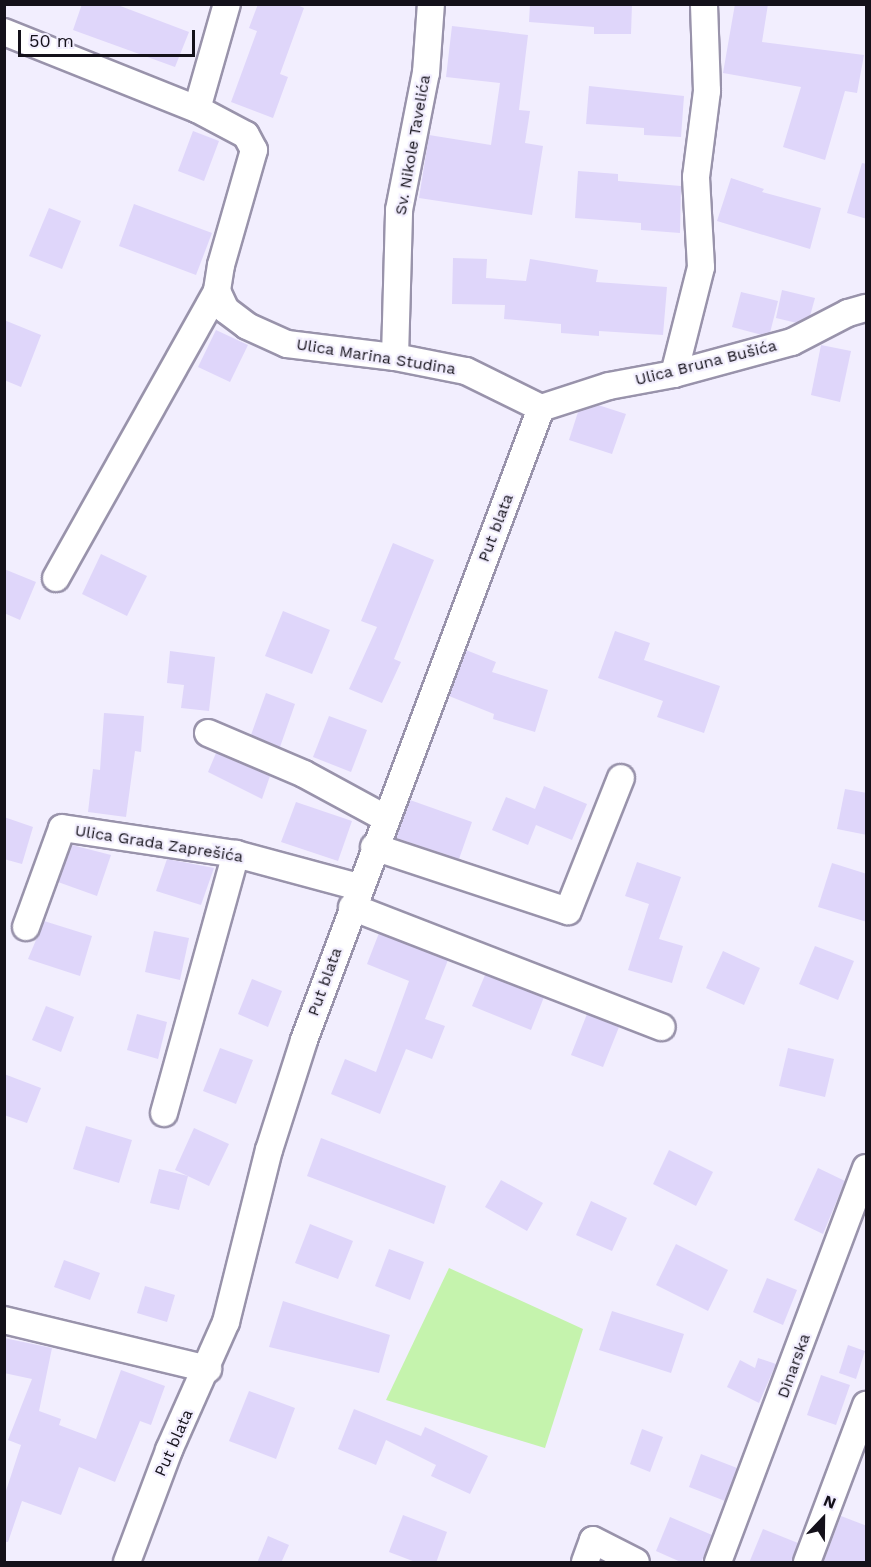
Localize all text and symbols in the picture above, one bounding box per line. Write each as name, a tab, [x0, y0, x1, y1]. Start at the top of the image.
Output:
scale bar	[21, 18, 198, 56]
text: 50 m	[29, 30, 74, 51]
street label: Sv. Nikole Tavelića	[391, 73, 435, 217]
street label: Ulica Marina Studina	[295, 335, 457, 379]
street label: Ulica Bruna Bušića	[633, 336, 779, 390]
street label: Put blata	[474, 491, 518, 565]
street label: Ulica Grada Zaprešića	[73, 821, 245, 867]
street label: Put blata	[304, 945, 346, 1019]
street label: Dinarska	[773, 1331, 815, 1401]
street label: Put blata	[151, 1407, 197, 1479]
north arrow	[793, 1489, 853, 1549]
text: N	[821, 1491, 839, 1513]

